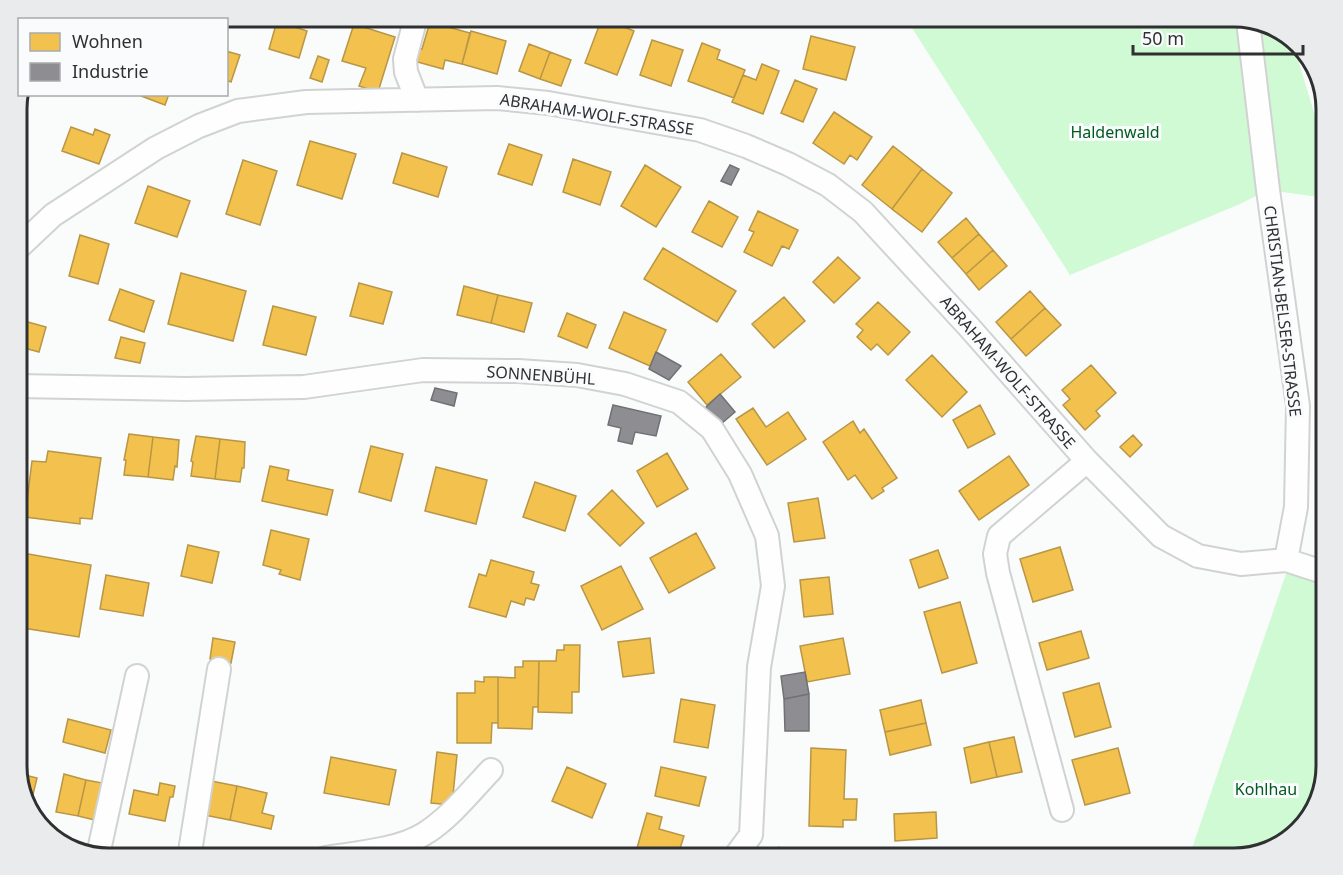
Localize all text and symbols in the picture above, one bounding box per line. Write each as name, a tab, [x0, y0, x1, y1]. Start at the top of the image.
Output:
legend	[18, 18, 228, 96]
scale bar	[1133, 18, 1302, 56]
text: 50 m	[1142, 26, 1184, 50]
text: Wohnen	[72, 29, 143, 53]
text: Industrie	[72, 59, 149, 83]
street label: ABRAHAM-WOLF-STRASSE	[499, 88, 695, 140]
park label: Haldenwald	[1070, 121, 1160, 143]
street label: CHRISTIAN-BELSER-STRASSE	[1259, 204, 1307, 418]
street label: ABRAHAM-WOLF-STRASSE	[935, 291, 1081, 453]
street label: SONNENBÜHL	[486, 360, 596, 390]
park label: Kohlhau	[1235, 778, 1297, 800]

